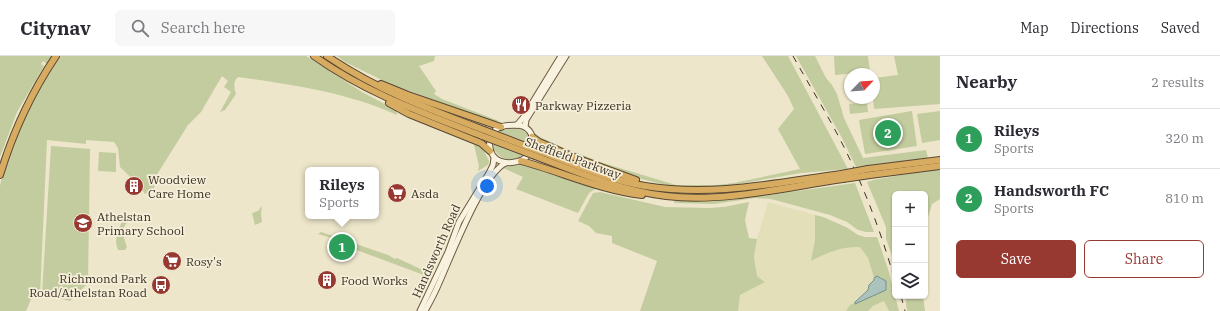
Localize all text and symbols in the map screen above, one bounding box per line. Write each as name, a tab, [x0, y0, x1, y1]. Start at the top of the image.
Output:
search box	[115, 10, 395, 46]
text: Citynav	[20, 16, 91, 40]
icon: search	[129, 17, 151, 39]
text: Search here	[161, 18, 245, 37]
text: Map	[1020, 19, 1049, 37]
text: Directions	[1071, 19, 1139, 37]
text: Saved	[1161, 19, 1200, 37]
north arrow	[844, 68, 880, 104]
text: Nearby	[956, 71, 1017, 93]
text: 2 results	[1151, 74, 1204, 91]
restaurant icon: Parkway Pizzeria	[510, 94, 532, 116]
place label: Parkway Pizzeria	[535, 98, 632, 113]
pin: 2	[875, 118, 901, 148]
text: Rileys	[994, 121, 1039, 140]
text: 1	[965, 130, 973, 147]
text: 320 m	[1165, 130, 1204, 147]
street label: Sheffield Parkway	[523, 134, 624, 183]
text: Sports	[994, 140, 1034, 157]
popup	[305, 167, 379, 219]
place label: Woodview Care Home	[148, 172, 211, 201]
building icon: Woodview Care Home	[123, 175, 145, 197]
text: Rileys	[319, 175, 365, 194]
your location	[477, 176, 497, 196]
text: Handsworth FC	[994, 181, 1109, 200]
supermarket icon: Asda	[386, 182, 408, 204]
place label: Asda	[411, 186, 439, 201]
text: 2	[965, 190, 973, 207]
text: 810 m	[1165, 190, 1204, 207]
map controls	[892, 191, 928, 299]
button: +	[892, 191, 928, 227]
text: Sports	[319, 194, 359, 211]
text: Sports	[994, 200, 1034, 217]
street label: Handsworth Road	[409, 202, 463, 300]
place label: Athelstan Primary School	[97, 209, 185, 238]
school or university icon: Athelstan Primary School	[72, 212, 94, 234]
button: −	[892, 227, 928, 263]
pin: 1	[329, 232, 355, 262]
button: Save	[956, 240, 1076, 278]
button: Share	[1084, 240, 1204, 278]
supermarket icon: Rosy's	[161, 250, 183, 272]
place label: Rosy's	[186, 254, 222, 269]
button: layers	[892, 263, 928, 299]
building icon: Food Works	[316, 269, 338, 291]
place label: Richmond Park Road/Athelstan Road	[29, 271, 147, 300]
place label: Food Works	[341, 273, 408, 288]
bus stop icon: Richmond Park Road/Athelstan Road	[150, 274, 172, 296]

